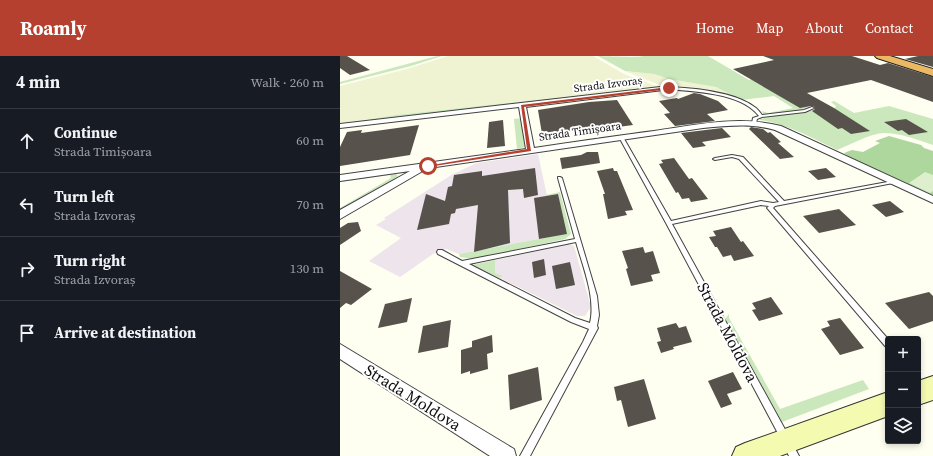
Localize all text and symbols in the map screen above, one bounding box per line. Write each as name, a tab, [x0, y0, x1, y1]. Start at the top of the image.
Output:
text: Roamly	[20, 15, 87, 41]
text: Home	[696, 18, 734, 38]
text: Map	[756, 18, 783, 38]
text: About	[805, 18, 843, 38]
text: Contact	[865, 18, 913, 38]
text: 4 min	[16, 70, 60, 94]
street label: Strada Izvoraș	[573, 73, 643, 96]
text: Walk · 260 m	[251, 74, 324, 91]
route end	[660, 79, 678, 97]
street label: Strada Timișoara	[538, 118, 623, 145]
text: Continue	[54, 122, 117, 143]
icon: ahead	[16, 130, 38, 152]
text: 60 m	[296, 132, 324, 149]
text: Strada Timișoara	[54, 143, 152, 160]
route start	[419, 157, 437, 175]
text: Turn left	[54, 186, 114, 207]
icon: left	[16, 194, 38, 216]
text: 70 m	[296, 196, 324, 213]
text: Strada Izvoraș	[54, 207, 135, 224]
text: Turn right	[54, 250, 126, 271]
icon: right	[16, 258, 38, 280]
text: 130 m	[290, 260, 324, 277]
text: Strada Izvoraș	[54, 271, 135, 288]
street label: Strada Moldova	[692, 278, 764, 387]
icon: arrive	[16, 322, 38, 344]
text: Arrive at destination	[54, 322, 196, 343]
map controls	[885, 336, 921, 444]
button: +	[885, 336, 921, 372]
street label: Strada Moldova	[360, 359, 466, 436]
button: −	[885, 372, 921, 408]
button: layers	[885, 408, 921, 444]

